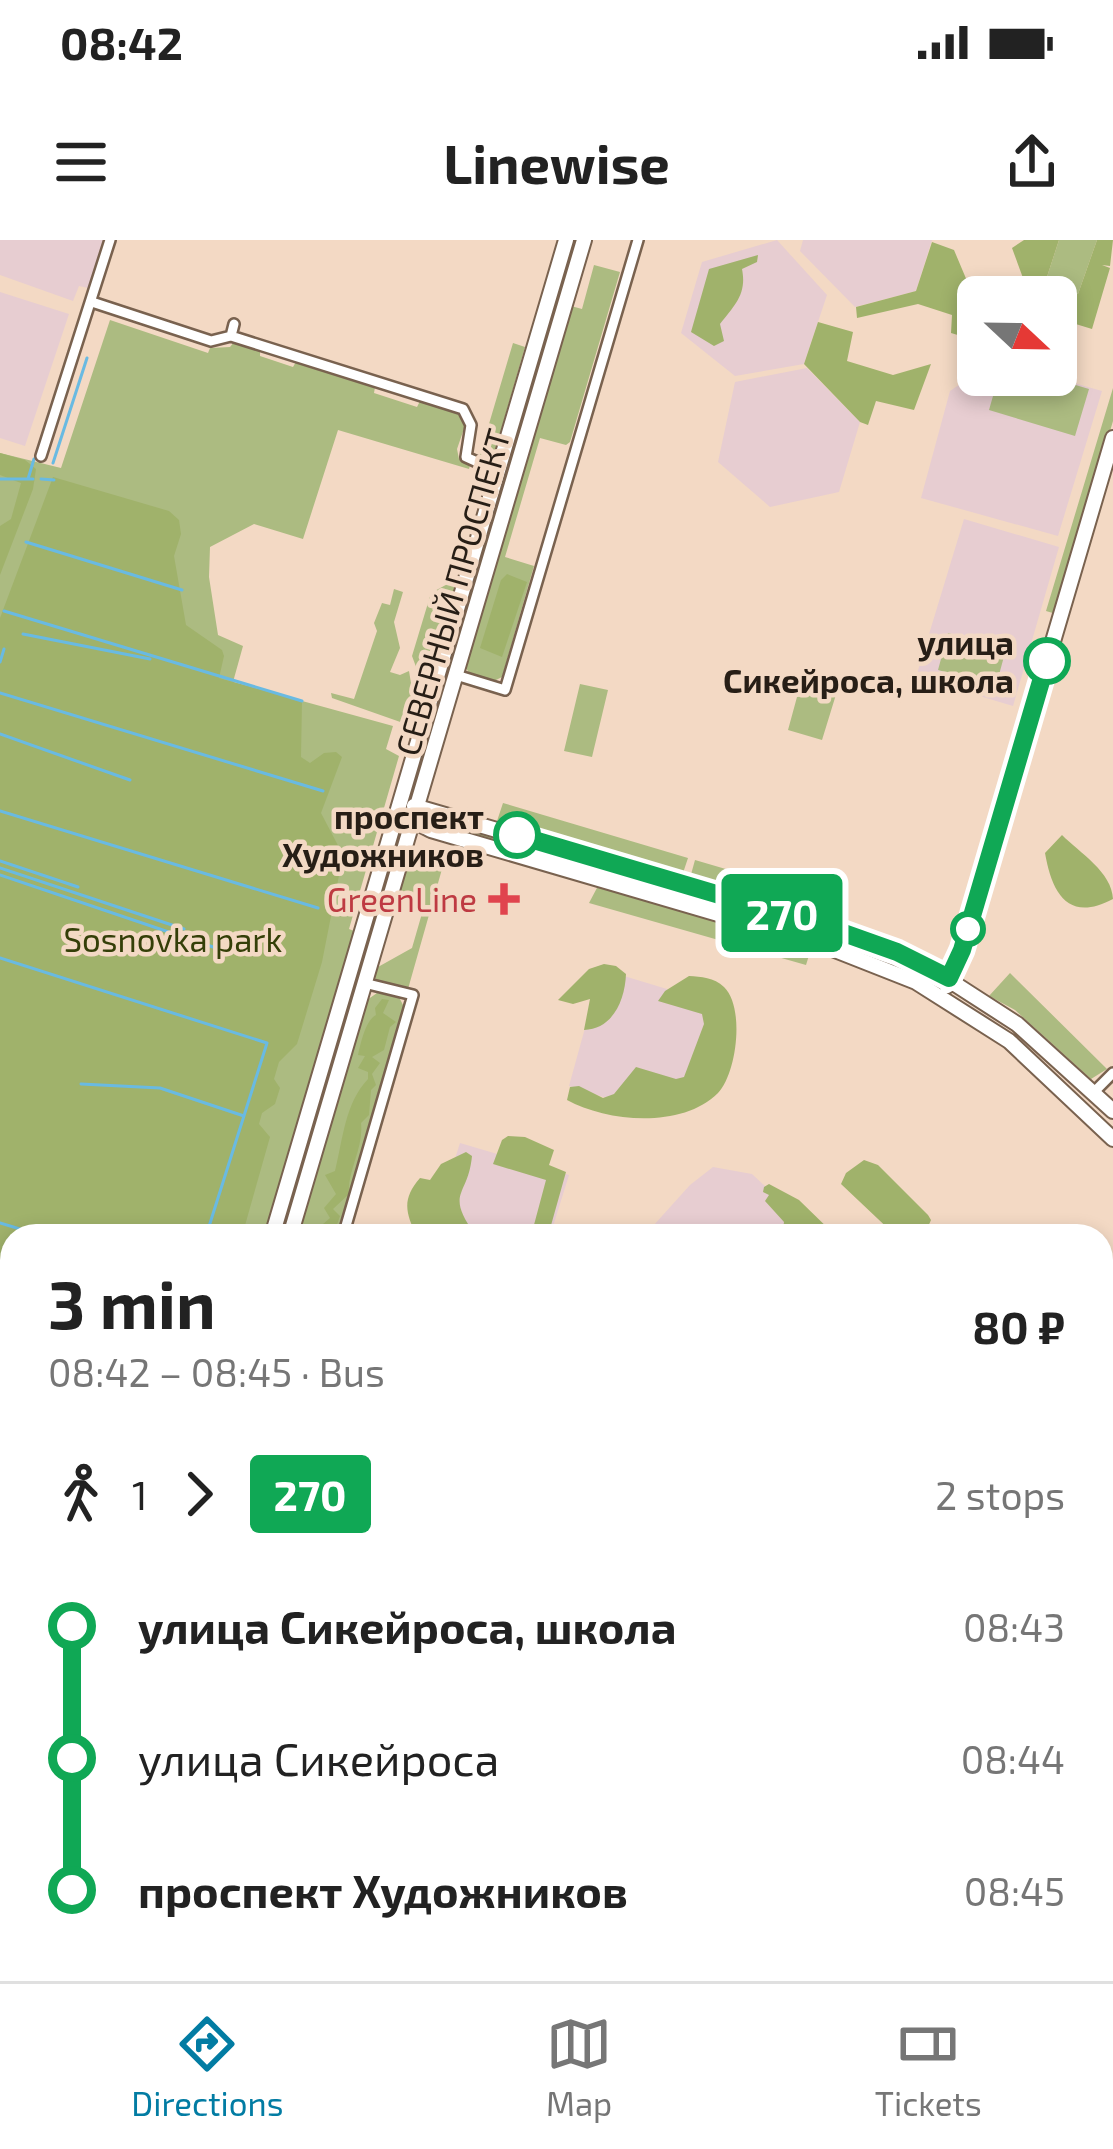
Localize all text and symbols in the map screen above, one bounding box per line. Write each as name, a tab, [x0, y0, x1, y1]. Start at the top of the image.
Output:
text: 08:42	[60, 15, 183, 69]
icon: menu	[48, 129, 114, 195]
icon: share	[999, 129, 1065, 195]
text: Linewise	[443, 130, 670, 195]
north arrow	[957, 276, 1077, 396]
map controls	[957, 276, 1077, 396]
street label: СЕВЕРНЫЙ ПРОСПЕКТ	[386, 424, 518, 760]
place label: улица Сикейроса, школа	[723, 622, 1014, 700]
marker: улица Сикейроса, школа	[1025, 639, 1069, 683]
place label: проспект Художников	[282, 796, 484, 874]
marker: проспект Художников	[495, 813, 539, 857]
line badge: 270	[713, 874, 851, 952]
place label: GreenLine	[327, 879, 477, 919]
marker: GreenLine	[488, 883, 520, 915]
text: 270	[745, 888, 819, 938]
unlabelled marker	[952, 913, 984, 945]
park label: Sosnovka park	[64, 919, 283, 959]
text: 3 min	[48, 1263, 216, 1342]
text: 80 ₽	[972, 1299, 1065, 1353]
text: 08:42 – 08:45 · Bus	[48, 1348, 385, 1395]
icon: walk	[48, 1461, 114, 1527]
icon: forward	[166, 1461, 232, 1527]
text: 270	[274, 1469, 347, 1519]
text: 1	[132, 1471, 148, 1518]
text: 2 stops	[935, 1471, 1065, 1518]
text: улица Сикейроса, школа	[138, 1599, 676, 1653]
text: 08:43	[963, 1603, 1065, 1650]
text: улица Сикейроса	[138, 1731, 499, 1785]
text: 08:44	[961, 1735, 1065, 1782]
text: проспект Художников	[138, 1863, 628, 1917]
text: 08:45	[964, 1867, 1065, 1914]
tab: Directions	[131, 2011, 283, 2123]
tab: Map	[546, 2011, 612, 2123]
tab: Tickets	[875, 2011, 982, 2123]

